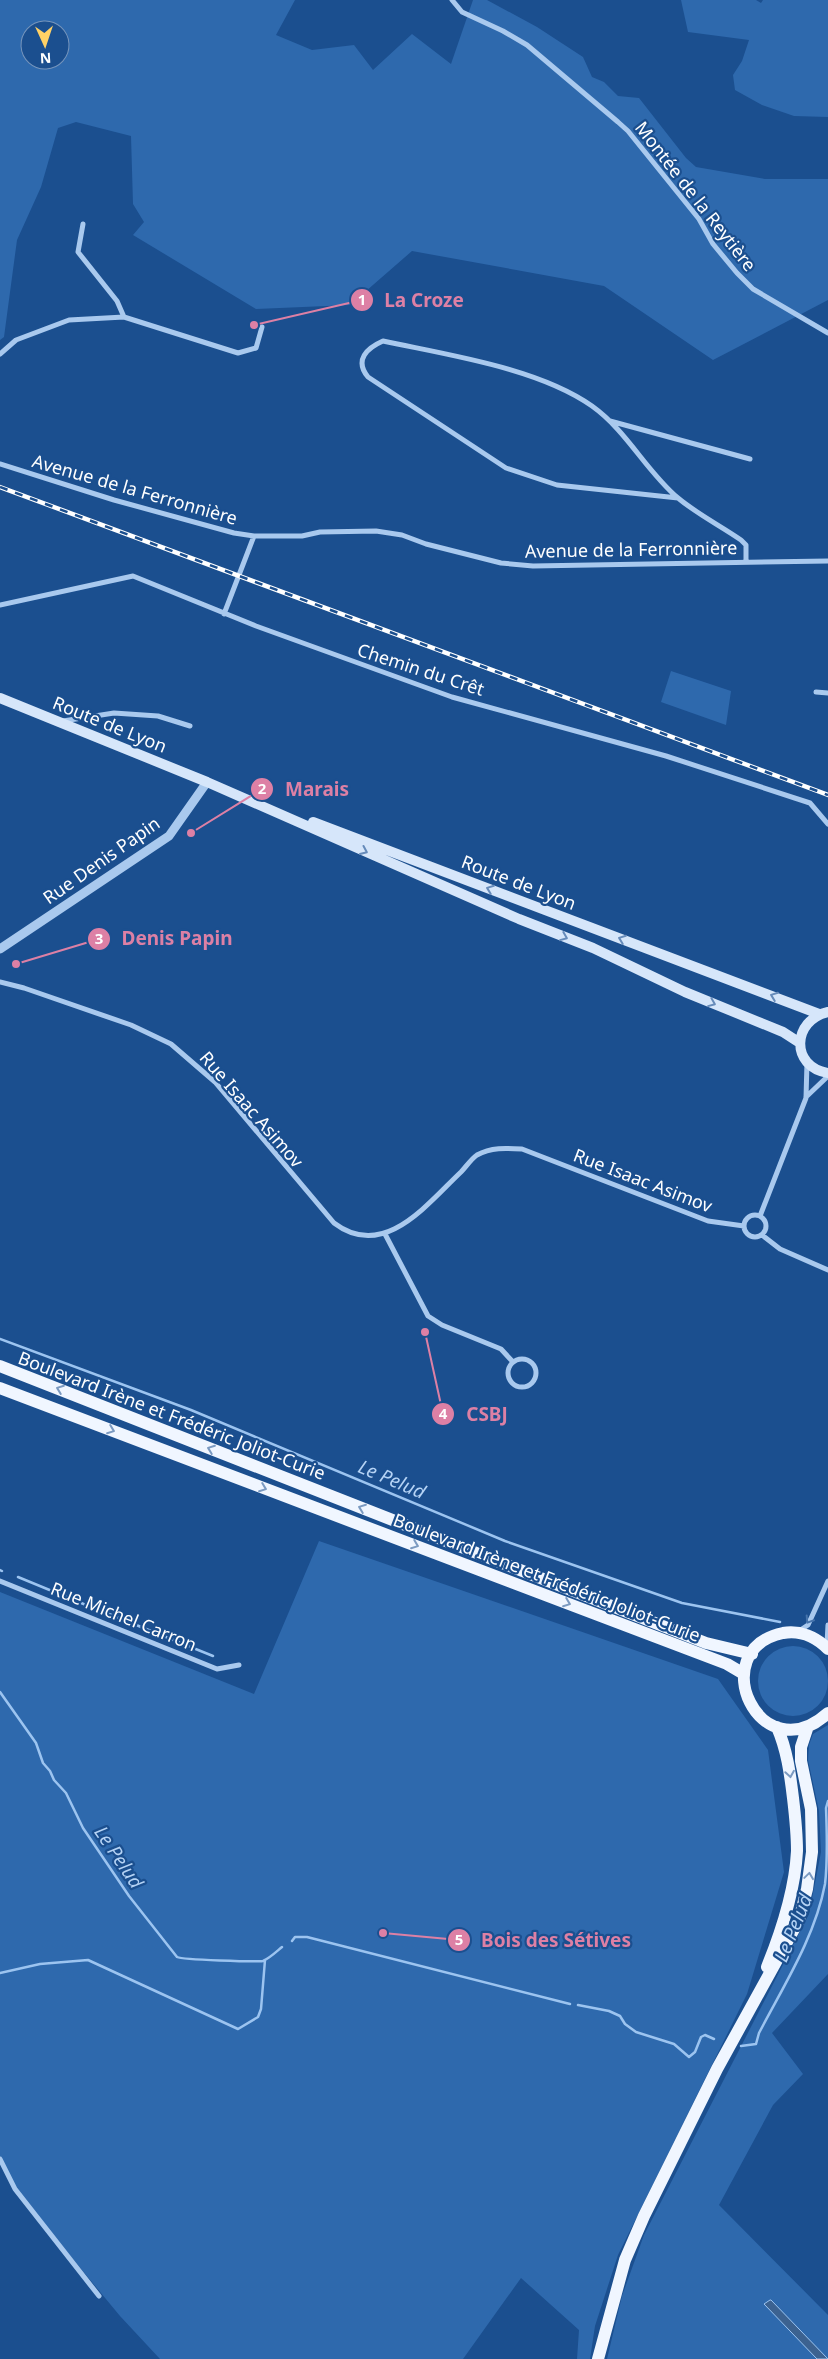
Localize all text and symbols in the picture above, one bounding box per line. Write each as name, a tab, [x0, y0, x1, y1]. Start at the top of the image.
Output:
north arrow	[20, 20, 70, 70]
text: N	[40, 49, 52, 68]
street label: Montée de la Reytière	[630, 116, 762, 276]
callout: La Croze	[349, 283, 474, 317]
text: La Croze	[384, 287, 464, 313]
text: 1	[358, 289, 366, 309]
street label: Avenue de la Ferronnière	[30, 448, 240, 530]
street label: Avenue de la Ferronnière	[525, 535, 737, 563]
street label: Chemin du Crêt	[355, 637, 488, 701]
street label: Route de Lyon	[49, 690, 171, 758]
callout: Marais	[250, 772, 359, 806]
text: Marais	[285, 776, 349, 802]
text: 2	[258, 778, 267, 798]
street label: Rue Denis Papin	[38, 811, 164, 909]
one-way arrow	[359, 844, 368, 855]
street label: Route de Lyon	[458, 849, 580, 915]
one-way arrow	[486, 884, 495, 895]
callout: Denis Papin	[86, 922, 242, 956]
text: Denis Papin	[122, 925, 232, 951]
text: 3	[95, 928, 103, 948]
one-way arrow	[559, 931, 568, 941]
one-way arrow	[618, 935, 627, 945]
one-way arrow	[770, 992, 779, 1002]
one-way arrow	[708, 998, 716, 1008]
street label: Rue Isaac Asimov	[195, 1046, 310, 1173]
street label: Rue Isaac Asimov	[570, 1143, 717, 1218]
street label: Boulevard Irène et Frédéric Joliot-Curie	[15, 1345, 329, 1485]
one-way arrow	[56, 1385, 64, 1395]
callout: CSBJ	[431, 1397, 517, 1431]
text: CSBJ	[466, 1401, 508, 1427]
text: 4	[439, 1403, 448, 1423]
one-way arrow	[106, 1424, 115, 1434]
one-way arrow	[207, 1445, 216, 1455]
water label: Le Pelud	[354, 1453, 431, 1505]
one-way arrow	[258, 1482, 267, 1492]
one-way arrow	[358, 1504, 367, 1514]
street label: Boulevard Irène et Frédéric Joliot-Curie	[390, 1507, 704, 1647]
one-way arrow	[410, 1539, 419, 1549]
street label: Rue Michel Carron	[47, 1576, 201, 1656]
one-way arrow	[562, 1597, 571, 1607]
one-way arrow	[806, 1614, 815, 1624]
one-way arrow	[784, 1770, 795, 1778]
water label: Le Pelud	[88, 1820, 150, 1894]
one-way arrow	[803, 1871, 814, 1879]
water label: Le Pelud	[768, 1889, 819, 1966]
callout: Bois des Sétives	[446, 1923, 641, 1957]
text: Bois des Sétives	[481, 1927, 631, 1953]
text: 5	[455, 1929, 463, 1949]

